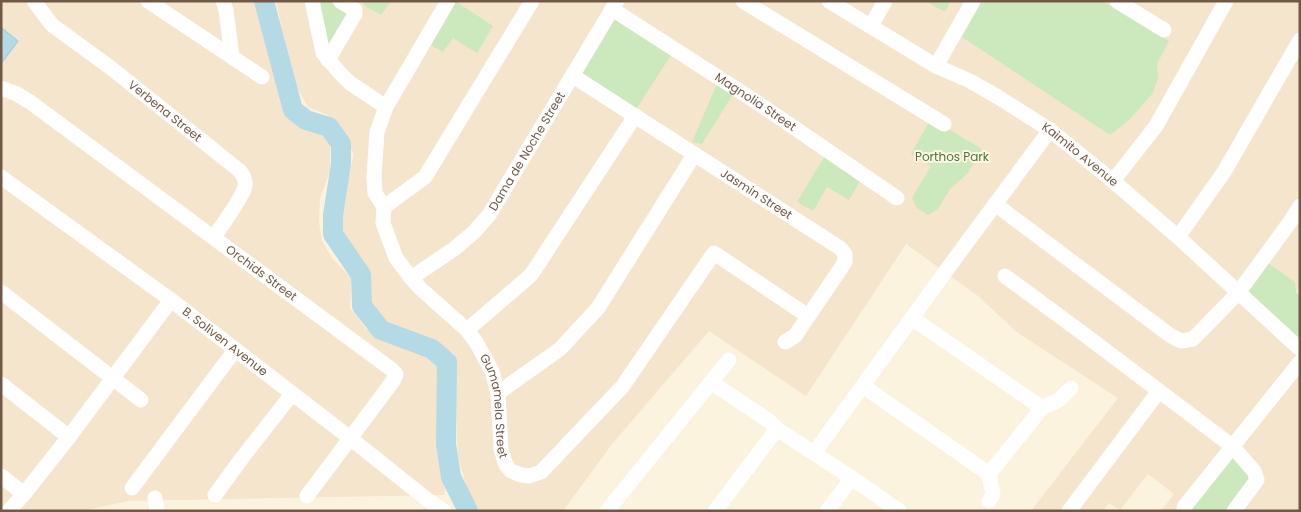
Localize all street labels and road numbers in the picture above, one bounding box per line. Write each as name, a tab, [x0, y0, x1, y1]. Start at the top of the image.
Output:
street label: Magnolia Street	[712, 68, 800, 135]
street label: Verbena Street	[125, 76, 206, 145]
street label: Dama de Noche Street	[484, 88, 569, 214]
street label: Kaimito Avenue	[1039, 118, 1122, 190]
street label: Jasmin Street	[717, 164, 796, 223]
street label: Orchids Street	[222, 241, 301, 305]
street label: B. Soliven Avenue	[179, 303, 272, 380]
street label: Gumamela Street	[476, 350, 512, 460]

